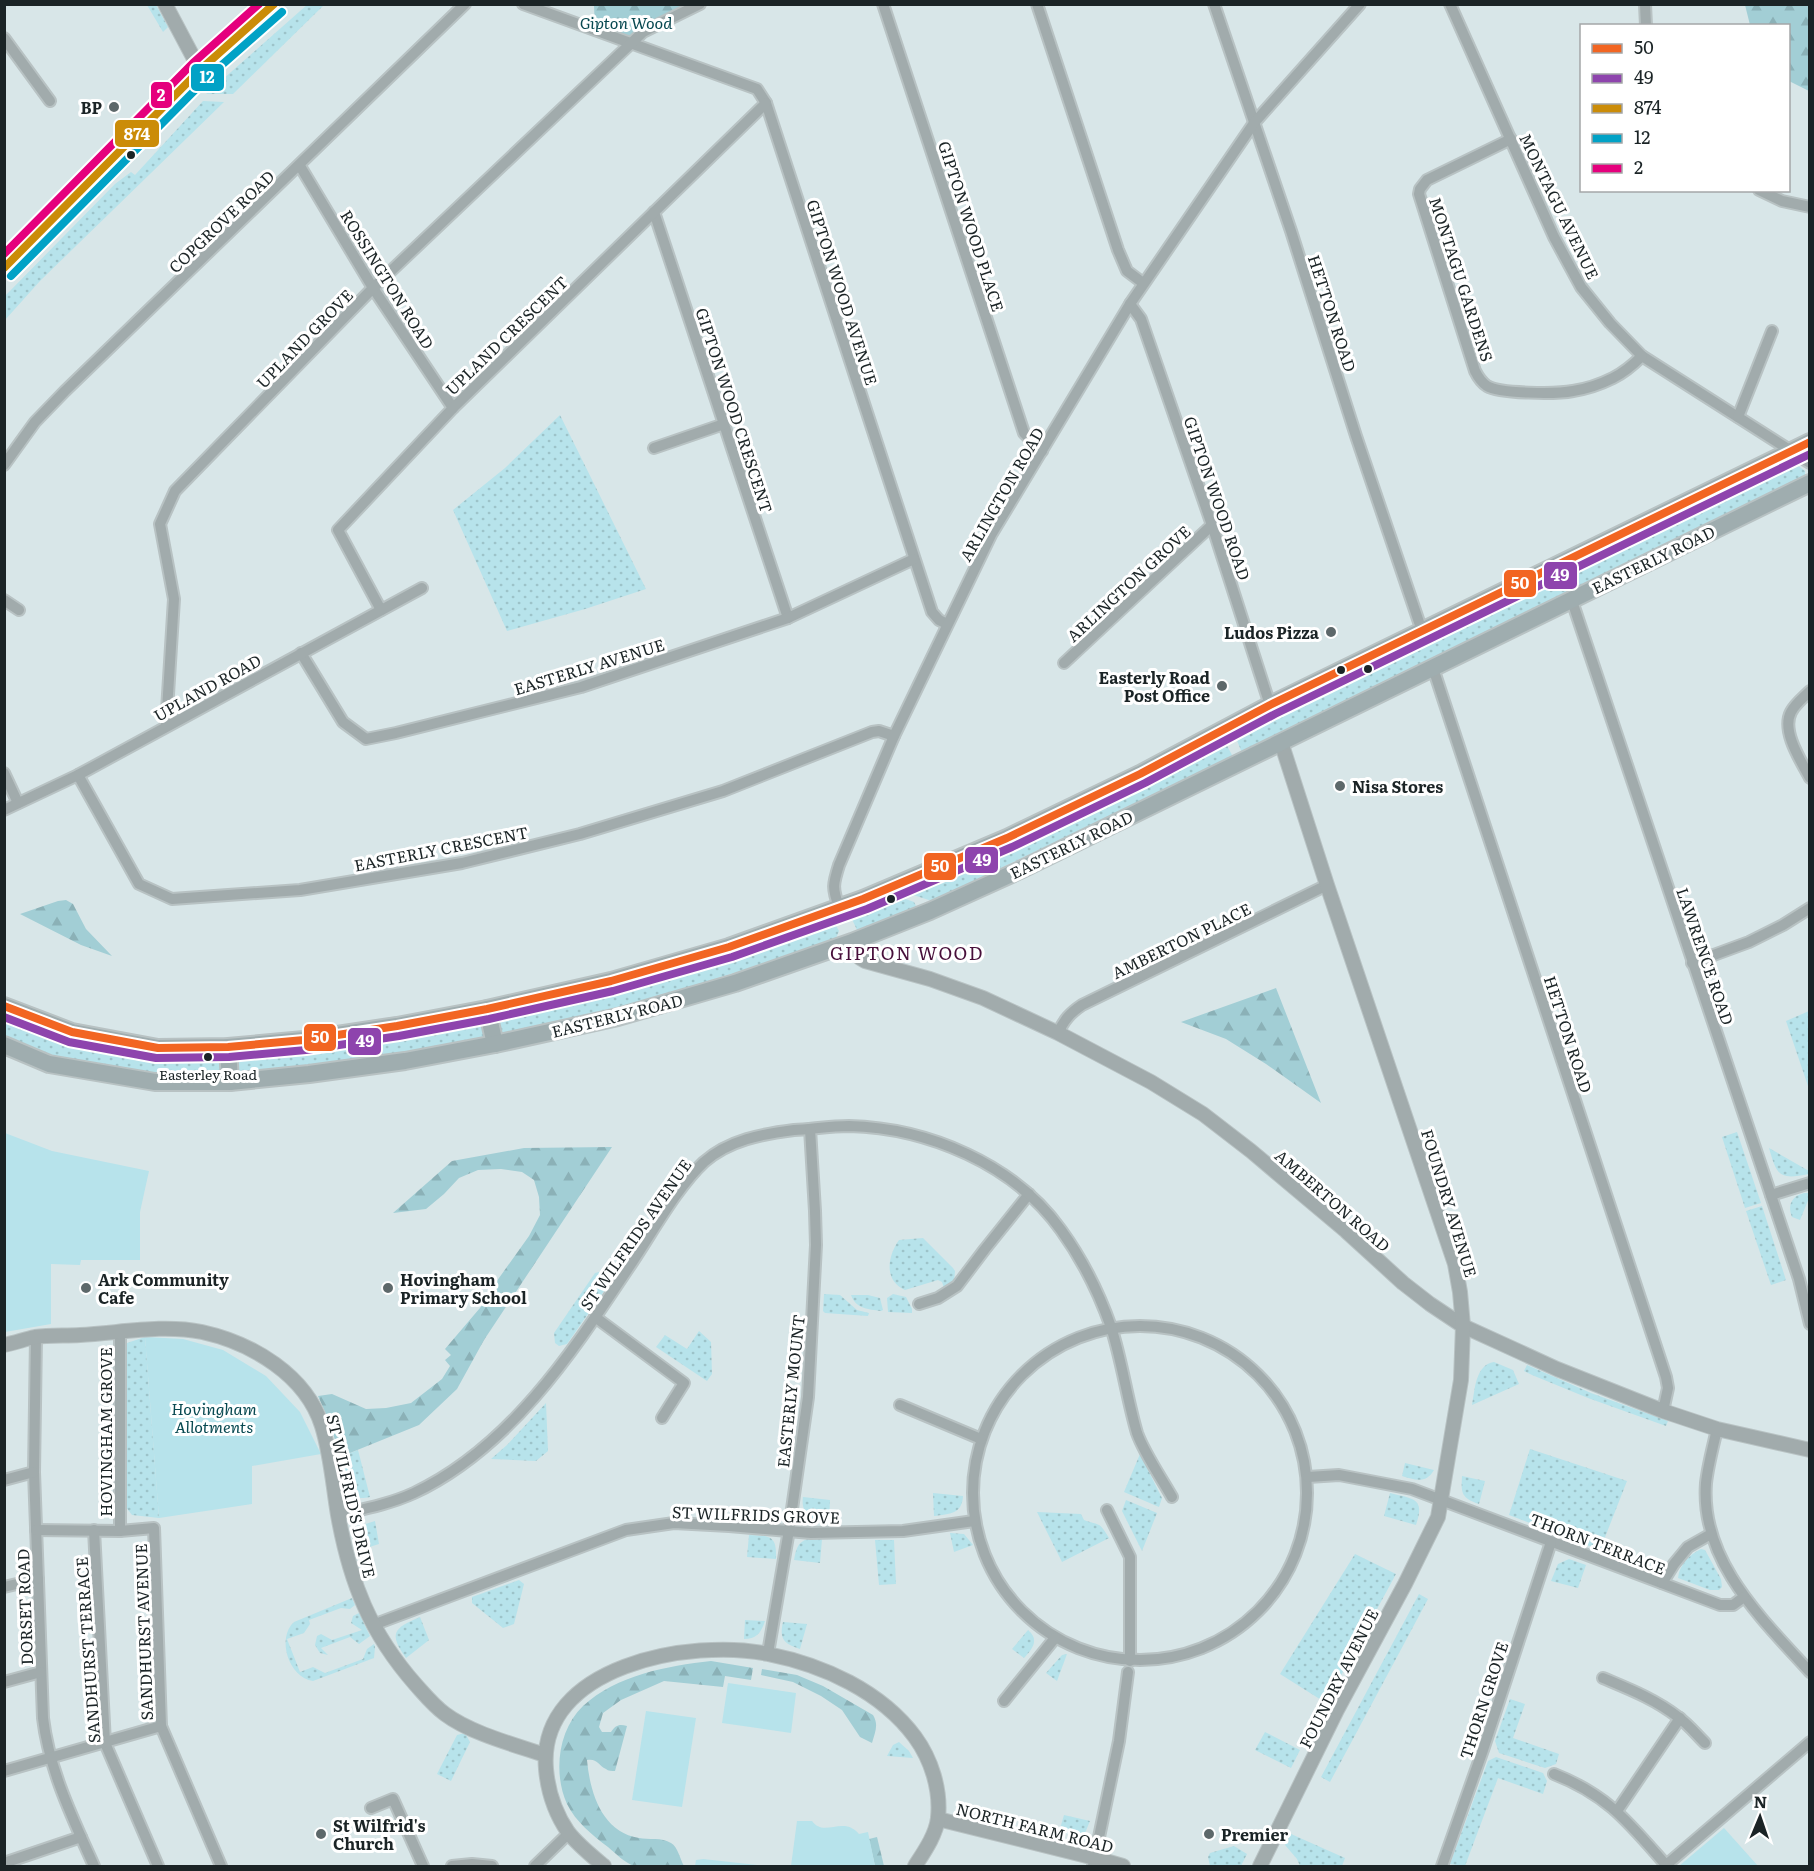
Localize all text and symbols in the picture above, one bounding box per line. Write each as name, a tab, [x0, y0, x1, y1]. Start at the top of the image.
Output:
park label: Gipton Wood	[580, 10, 673, 34]
legend	[1580, 24, 1790, 192]
text: 50	[1634, 33, 1654, 60]
line badge: 12	[190, 63, 225, 92]
text: 49	[1634, 63, 1653, 90]
text: 12	[199, 64, 215, 88]
line badge: 2	[150, 81, 173, 109]
text: 2	[157, 82, 166, 106]
text: 874	[1634, 93, 1662, 120]
place label: BP	[80, 95, 103, 119]
marker: BP	[107, 100, 121, 114]
line badge: 874	[114, 119, 160, 148]
text: 874	[124, 121, 150, 145]
text: 12	[1634, 123, 1650, 150]
street label: MONTAGU AVENUE	[1514, 129, 1606, 283]
street label: GIPTON WOOD PLACE	[933, 138, 1011, 314]
unlabelled marker	[125, 149, 137, 161]
text: 2	[1634, 153, 1643, 180]
street label: COPGROVE ROAD	[163, 164, 279, 278]
street label: MONTAGU GARDENS	[1424, 194, 1500, 364]
street label: GIPTON WOOD AVENUE	[802, 196, 884, 388]
street label: ROSSINGTON ROAD	[335, 205, 441, 353]
street label: HETTON ROAD	[1303, 251, 1363, 375]
street label: UPLAND CRESCENT	[439, 270, 573, 400]
street label: UPLAND GROVE	[250, 283, 358, 393]
street label: GIPTON WOOD CRESCENT	[690, 304, 780, 516]
street label: GIPTON WOOD ROAD	[1179, 413, 1257, 583]
street label: ARLINGTON ROAD	[953, 422, 1049, 566]
street label: ARLINGTON GROVE	[1061, 519, 1195, 647]
street label: EASTERLY ROAD	[1587, 519, 1719, 599]
line badge: 49	[1543, 561, 1578, 590]
text: 49	[1551, 562, 1569, 586]
line badge: 50	[1503, 569, 1537, 598]
text: 50	[1511, 570, 1529, 594]
place label: Ludos Pizza	[1224, 620, 1320, 644]
marker: Ludos Pizza	[1324, 625, 1338, 639]
street label: EASTERLY AVENUE	[511, 632, 667, 700]
street label: UPLAND ROAD	[149, 647, 265, 727]
unlabelled marker	[1362, 663, 1374, 675]
unlabelled marker	[1335, 664, 1347, 676]
place label: Easterly Road Post Office	[1099, 665, 1210, 707]
marker: Easterly Road Post Office	[1215, 679, 1229, 693]
place label: Nisa Stores	[1352, 774, 1443, 798]
marker: Nisa Stores	[1333, 779, 1347, 793]
street label: EASTERLY ROAD	[1005, 804, 1137, 884]
street label: EASTERLY CRESCENT	[352, 819, 530, 877]
line badge: 49	[964, 846, 999, 874]
text: 49	[973, 847, 991, 871]
line badge: 50	[923, 852, 957, 881]
text: 50	[931, 853, 949, 877]
street label: LAWRENCE ROAD	[1671, 884, 1741, 1028]
unlabelled marker	[885, 893, 897, 905]
street label: AMBERTON PLACE	[1107, 896, 1255, 984]
district label: GIPTON WOOD	[830, 939, 984, 966]
street label: HETTON ROAD	[1539, 972, 1599, 1096]
street label: EASTERLY ROAD	[549, 987, 685, 1043]
line badge: 50	[303, 1023, 337, 1052]
text: 50	[311, 1024, 329, 1048]
line badge: 49	[347, 1027, 382, 1056]
text: 49	[356, 1028, 374, 1052]
marker: Easterley Road	[202, 1051, 214, 1063]
place label: Easterley Road	[159, 1064, 257, 1084]
street label: FOUNDRY AVENUE	[1416, 1126, 1484, 1280]
street label: AMBERTON ROAD	[1270, 1143, 1396, 1257]
street label: ST WILFRIDS AVENUE	[574, 1153, 696, 1315]
place label: Ark Community Cafe	[98, 1267, 229, 1309]
place label: Hovingham Primary School	[400, 1267, 527, 1309]
marker: Ark Community Cafe	[79, 1281, 93, 1295]
marker: Hovingham Primary School	[381, 1281, 395, 1295]
street label: EASTERLY MOUNT	[770, 1313, 810, 1469]
street label: HOVINGHAM GROVE	[93, 1347, 117, 1517]
park label: Hovingham Allotments	[171, 1396, 257, 1438]
street label: ST WILFRID'S DRIVE	[321, 1412, 383, 1580]
street label: ST WILFRIDS GROVE	[672, 1499, 840, 1529]
street label: THORN TERRACE	[1527, 1506, 1669, 1580]
street label: SANDHURST AVENUE	[128, 1543, 158, 1721]
street label: DORSET ROAD	[10, 1548, 38, 1666]
street label: SANDHURST TERRACE	[69, 1556, 105, 1744]
street label: FOUNDRY AVENUE	[1292, 1604, 1384, 1752]
street label: THORN GROVE	[1453, 1638, 1513, 1762]
north arrow	[1730, 1787, 1790, 1847]
text: N	[1753, 1789, 1768, 1813]
street label: NORTH FARM ROAD	[954, 1796, 1116, 1858]
place label: St Wilfrid's Church	[333, 1813, 425, 1855]
place label: Premier	[1221, 1822, 1288, 1846]
marker: St Wilfrid's Church	[314, 1827, 328, 1841]
marker: Premier	[1202, 1827, 1216, 1841]

